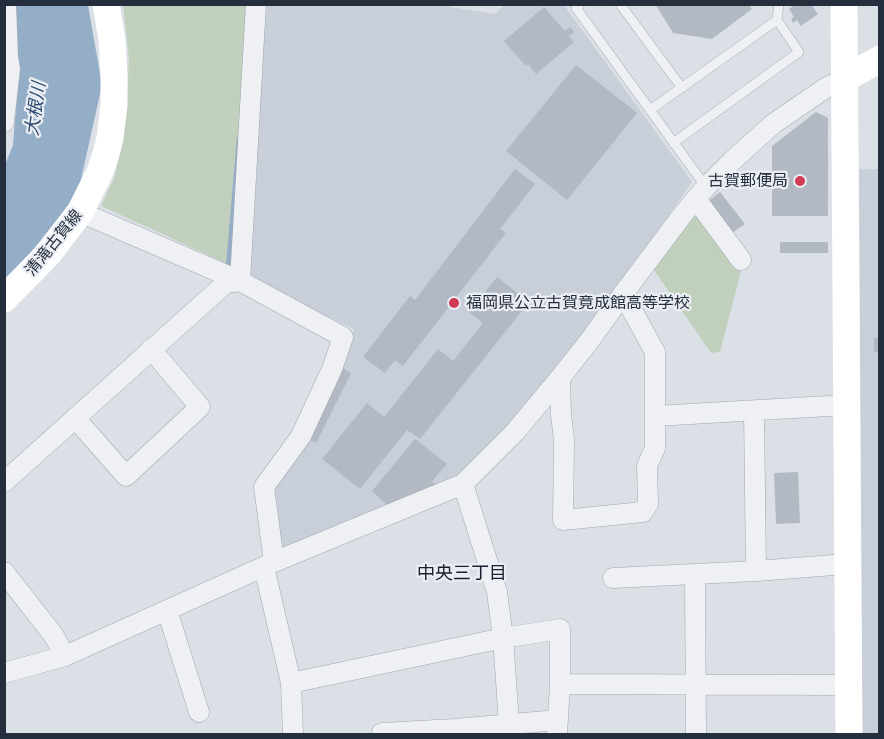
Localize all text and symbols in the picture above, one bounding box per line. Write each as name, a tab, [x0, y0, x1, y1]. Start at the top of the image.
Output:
water label: 大根川	[22, 81, 50, 137]
place label: 古賀郵便局	[708, 171, 788, 191]
marker: 古賀郵便局	[793, 174, 807, 188]
street label: 清滝古賀線	[21, 206, 87, 280]
place label: 福岡県公立古賀竟成館高等学校	[466, 293, 690, 313]
marker: 福岡県公立古賀竟成館高等学校	[447, 296, 461, 310]
district label: 中央三丁目	[417, 563, 507, 585]

